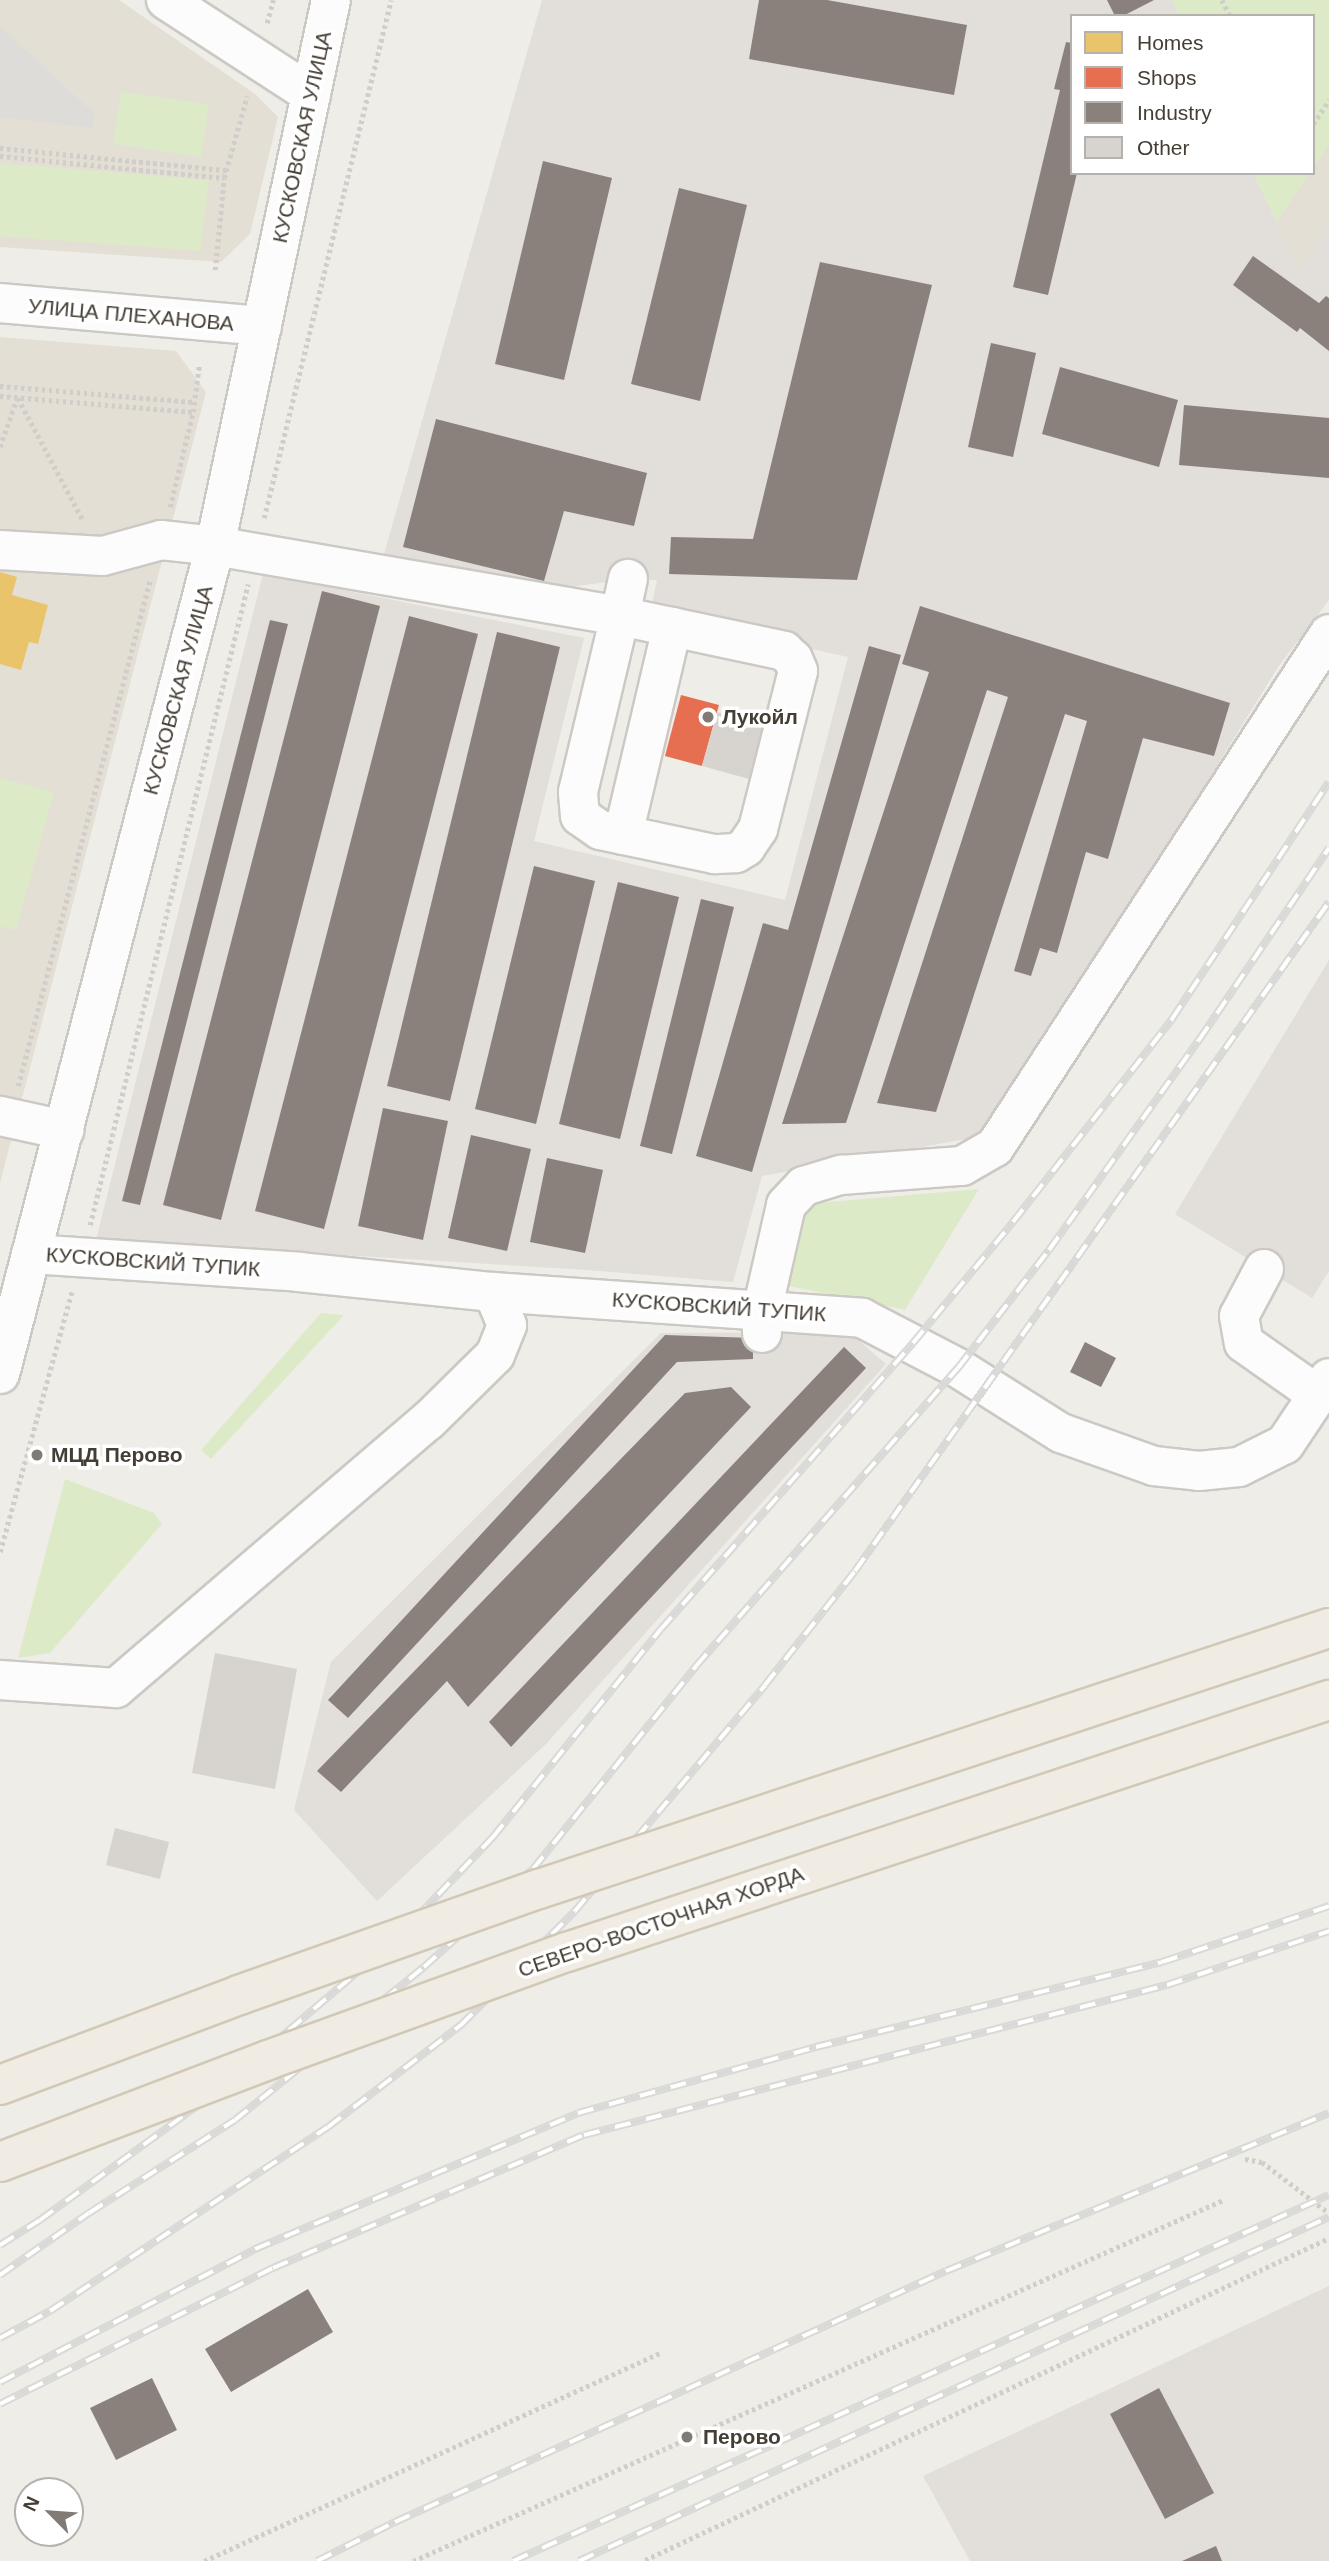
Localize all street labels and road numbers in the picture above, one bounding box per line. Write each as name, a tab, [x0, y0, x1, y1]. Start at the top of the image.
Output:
street label: КУСКОВСКАЯ УЛИЦА	[267, 29, 337, 245]
street label: УЛИЦА ПЛЕХАНОВА	[27, 293, 235, 337]
street label: КУСКОВСКАЯ УЛИЦА	[138, 582, 218, 798]
street label: КУСКОВСКИЙ ТУПИК	[45, 1242, 261, 1282]
street label: КУСКОВСКИЙ ТУПИК	[611, 1287, 827, 1327]
street label: СЕВЕРО-ВОСТОЧНАЯ ХОРДА	[515, 1861, 807, 1983]

